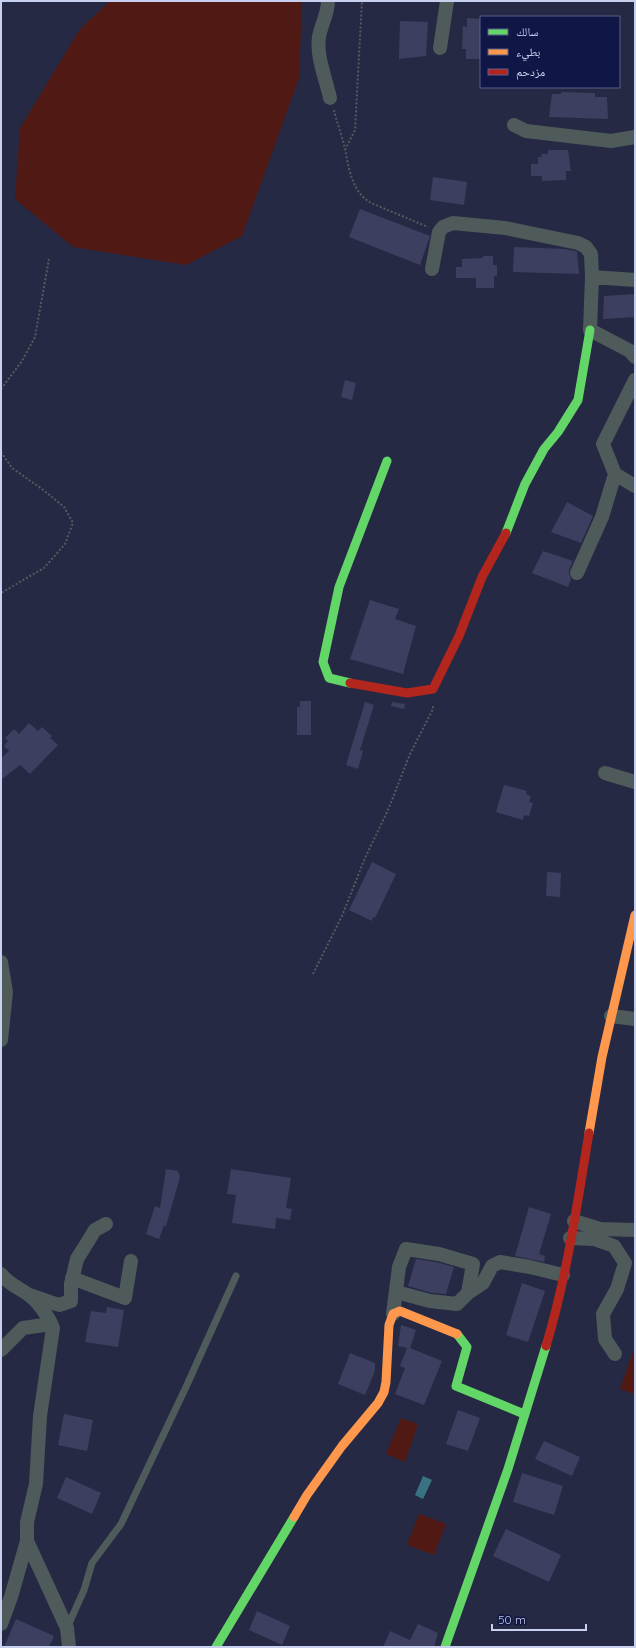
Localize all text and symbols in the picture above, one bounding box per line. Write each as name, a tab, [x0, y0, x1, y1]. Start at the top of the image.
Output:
legend	[480, 16, 620, 88]
text: سالك	[516, 24, 538, 39]
text: بطيء	[516, 44, 540, 62]
text: مزدحم	[516, 64, 545, 80]
scale bar	[492, 1606, 586, 1632]
text: 50 m	[498, 1612, 526, 1627]

